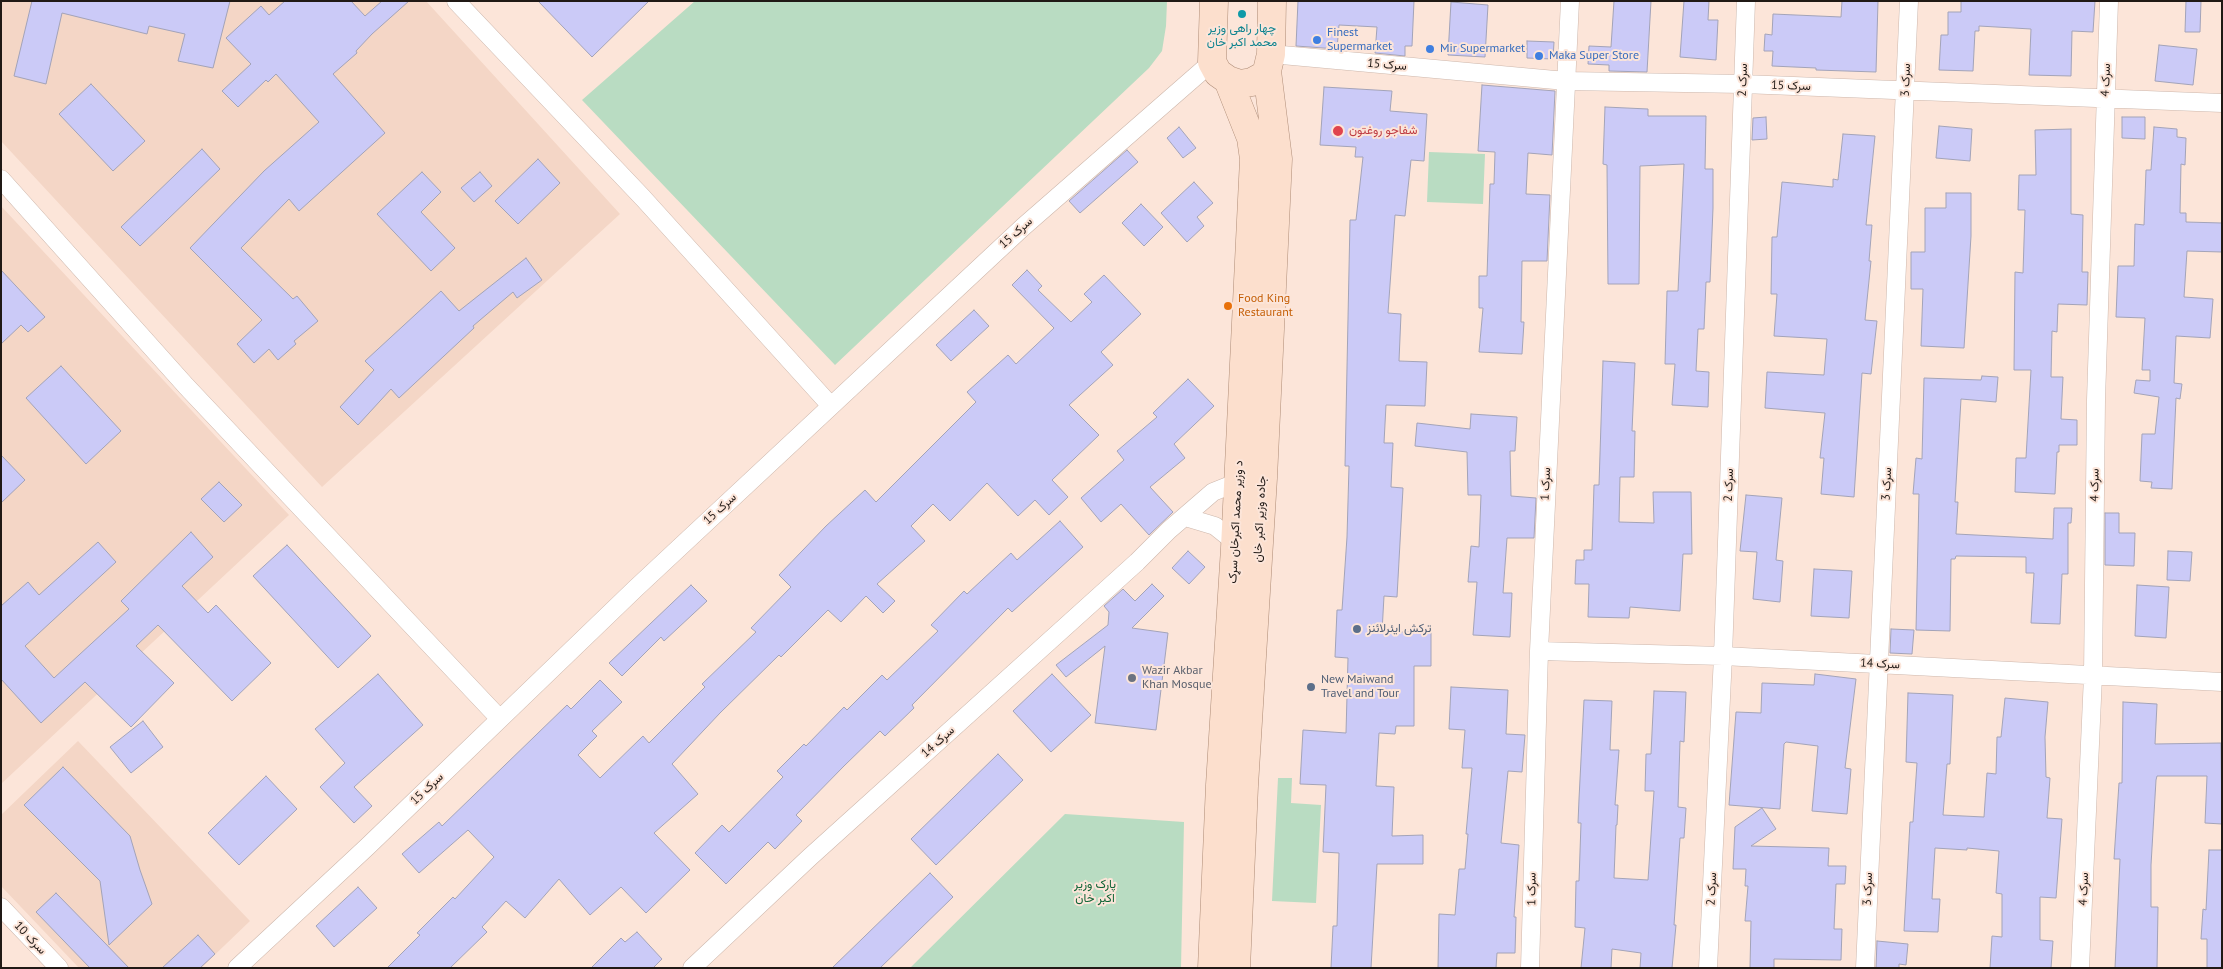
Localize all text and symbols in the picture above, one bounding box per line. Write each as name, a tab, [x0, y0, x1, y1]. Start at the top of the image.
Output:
marker: چهار راهی وزیر محمد اکبر خان	[1236, 8, 1248, 20]
place label: چهار راهی وزیر محمد اکبر خان	[1207, 22, 1277, 50]
place label: Finest Supermarket	[1327, 26, 1392, 54]
marker: Finest Supermarket	[1311, 34, 1323, 46]
place label: Mir Supermarket	[1440, 42, 1525, 56]
marker: Mir Supermarket	[1424, 43, 1436, 55]
place label: Maka Super Store	[1549, 49, 1639, 63]
marker: Maka Super Store	[1533, 50, 1545, 62]
street label: سرک 15	[1367, 56, 1407, 74]
street label: سرک 2	[1735, 63, 1751, 97]
street label: سرک 3	[1898, 63, 1914, 97]
street label: سرک 4	[2098, 63, 2114, 97]
street label: سرک 15	[1771, 78, 1811, 94]
marker: شفاجو روغتون	[1331, 124, 1345, 138]
place label: شفاجو روغتون	[1349, 124, 1417, 138]
street label: سرک 15	[996, 214, 1036, 252]
place label: Food King Restaurant	[1238, 292, 1293, 320]
marker: Food King Restaurant	[1222, 300, 1234, 312]
street label: د وزیر محمد اکبرخان سړک	[1226, 460, 1246, 584]
street label: سرک 1	[1538, 467, 1554, 501]
street label: سرک 3	[1879, 467, 1895, 501]
street label: سرک 2	[1721, 468, 1737, 502]
street label: سرک 4	[2088, 468, 2102, 502]
street label: جاده وزیر اکبر خان	[1251, 475, 1269, 563]
street label: سرک 15	[701, 490, 739, 528]
place label: ترکش ایئرلائنز	[1367, 622, 1431, 636]
marker: ترکش ایئرلائنز	[1351, 623, 1363, 635]
street label: سرک 14	[1860, 656, 1900, 672]
place label: Wazir Akbar Khan Mosque	[1142, 664, 1212, 692]
marker: Wazir Akbar Khan Mosque	[1126, 672, 1138, 684]
place label: New Maiwand Travel and Tour	[1321, 673, 1399, 701]
marker: New Maiwand Travel and Tour	[1305, 681, 1317, 693]
street label: سرک 14	[918, 723, 958, 761]
street label: سرک 15	[408, 770, 446, 808]
street label: سرک 1	[1525, 872, 1539, 906]
street label: سرک 2	[1704, 872, 1720, 906]
street label: سرک 3	[1860, 872, 1876, 906]
street label: سرک 4	[2076, 872, 2092, 906]
park label: پارک وزیر اکبر خان	[1074, 878, 1116, 906]
street label: سرک 10	[11, 919, 49, 957]

